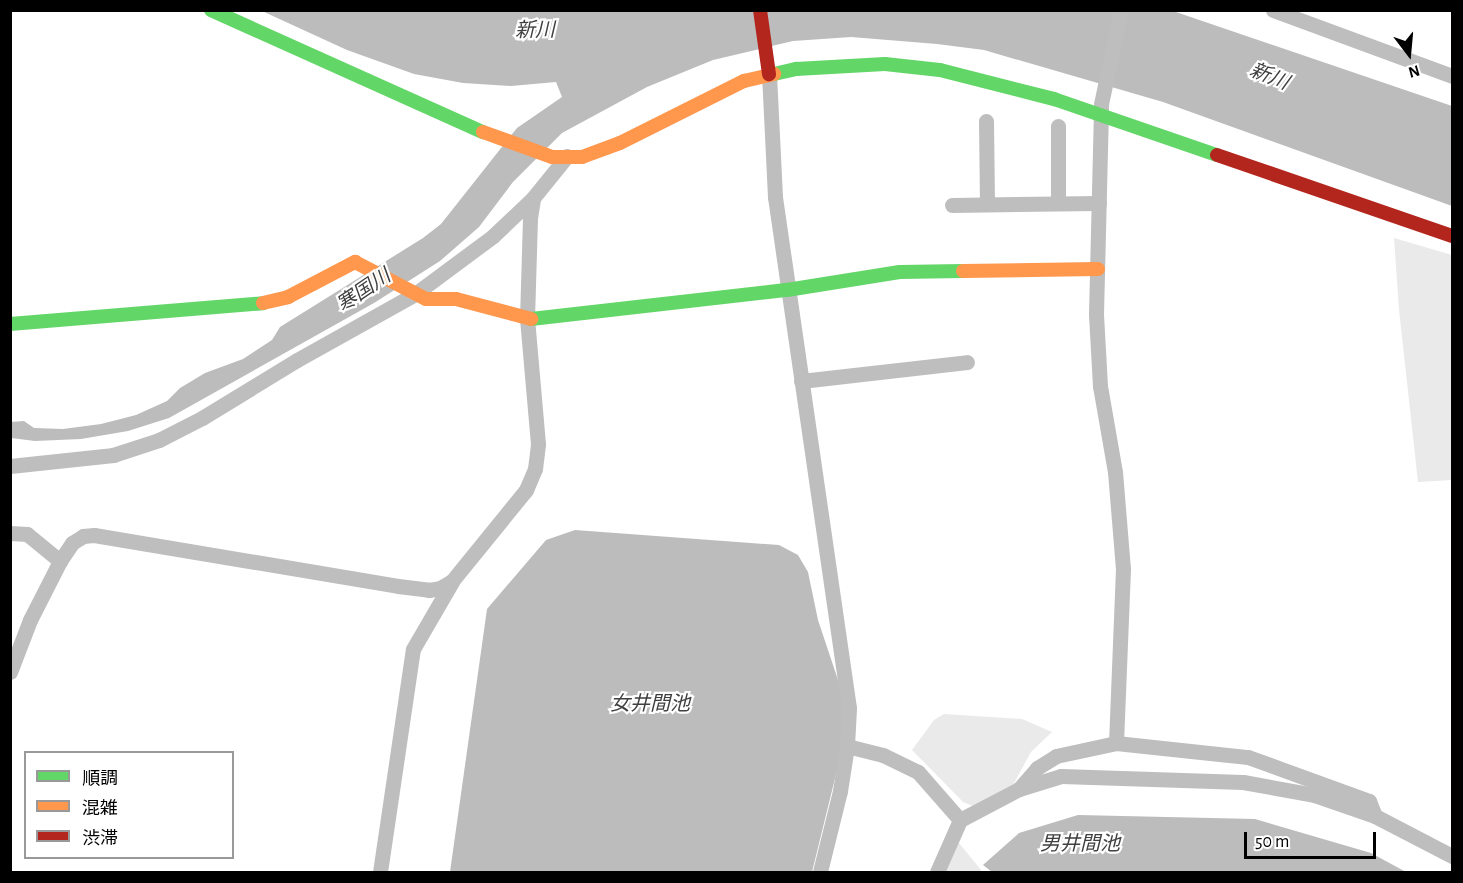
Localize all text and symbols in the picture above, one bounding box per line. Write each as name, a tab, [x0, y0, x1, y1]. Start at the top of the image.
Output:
water label: 新川	[515, 19, 555, 43]
north arrow	[1379, 24, 1439, 84]
water label: 新川	[1246, 58, 1292, 96]
text: N	[1406, 62, 1422, 81]
water label: 寒国川	[332, 264, 396, 318]
water label: 女井間池	[610, 692, 690, 716]
legend	[24, 751, 234, 859]
text: 順調	[82, 770, 118, 788]
text: 混雑	[82, 800, 118, 818]
scale bar	[1247, 820, 1379, 858]
text: 渋滞	[82, 830, 118, 848]
water label: 男井間池	[1040, 832, 1120, 856]
text: 50 m	[1255, 833, 1289, 851]

